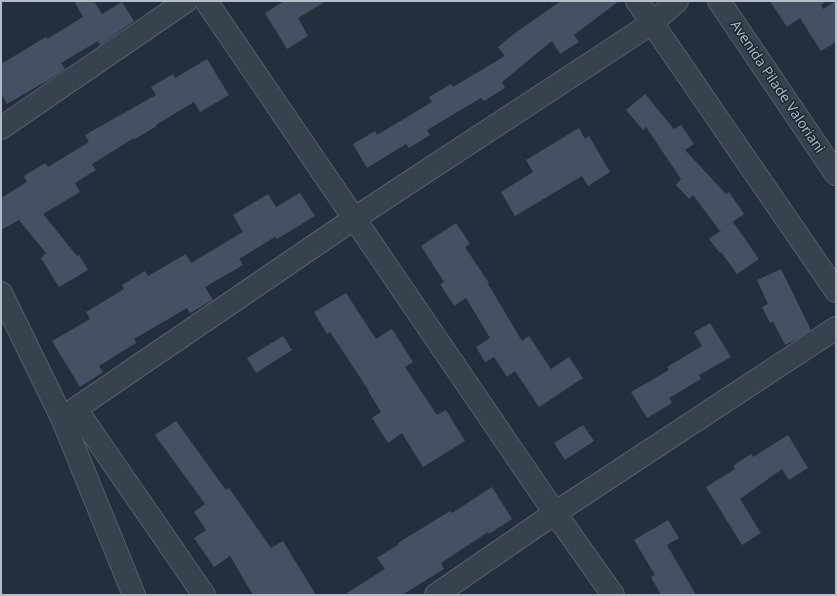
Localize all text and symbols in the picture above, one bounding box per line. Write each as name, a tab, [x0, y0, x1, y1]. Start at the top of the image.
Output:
street label: Avenida Pilade Valoriani	[726, 17, 828, 157]

